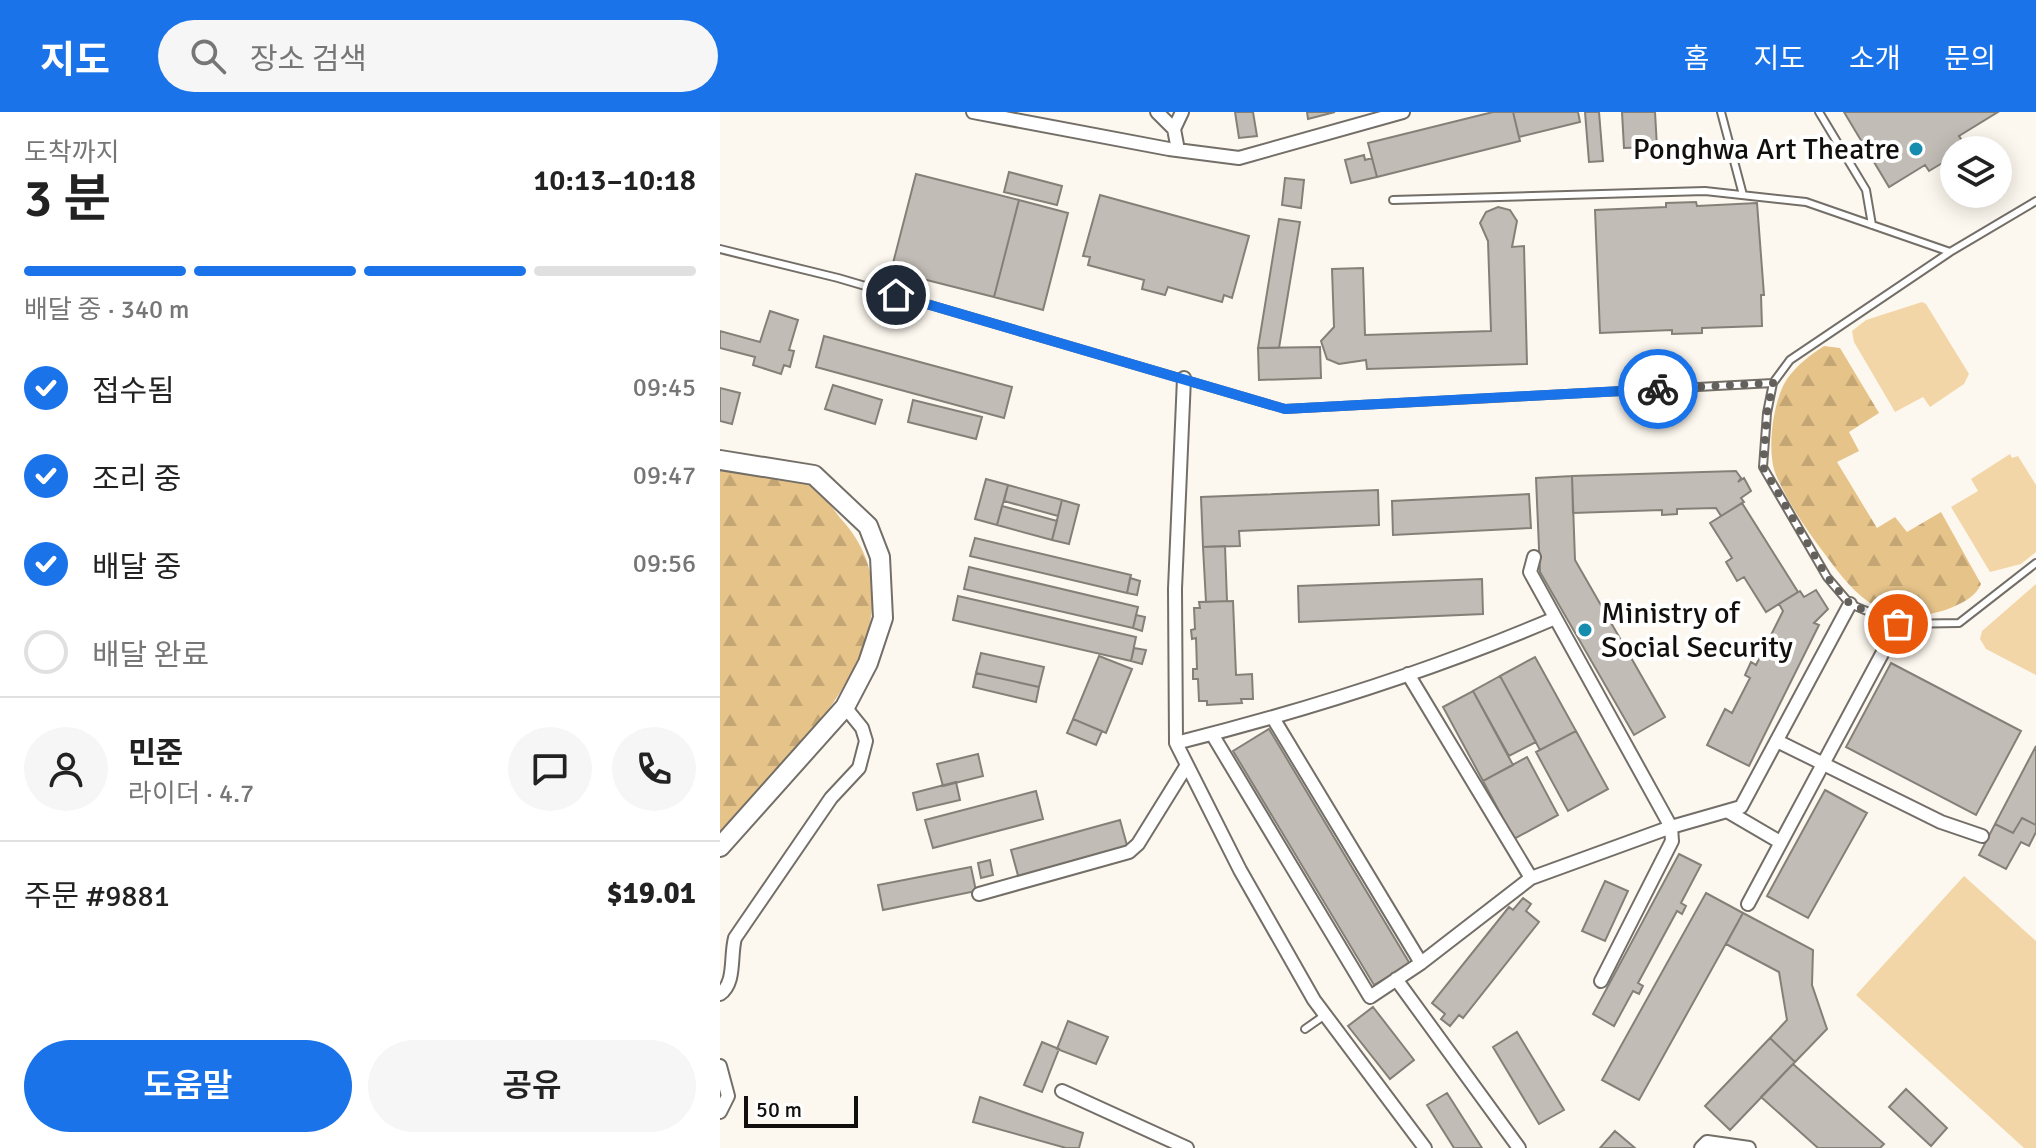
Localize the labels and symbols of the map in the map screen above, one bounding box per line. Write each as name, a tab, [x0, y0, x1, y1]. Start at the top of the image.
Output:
place label: Ponghwa Art Theatre	[1633, 131, 1900, 168]
marker: Ponghwa Art Theatre	[1907, 140, 1925, 158]
pin	[862, 261, 930, 329]
courier	[1618, 349, 1698, 429]
pin	[1864, 590, 1932, 658]
place label: Ministry of Social Security	[1601, 595, 1793, 666]
marker: Ministry of Social Security	[1576, 621, 1594, 639]
scale bar	[744, 1092, 858, 1128]

